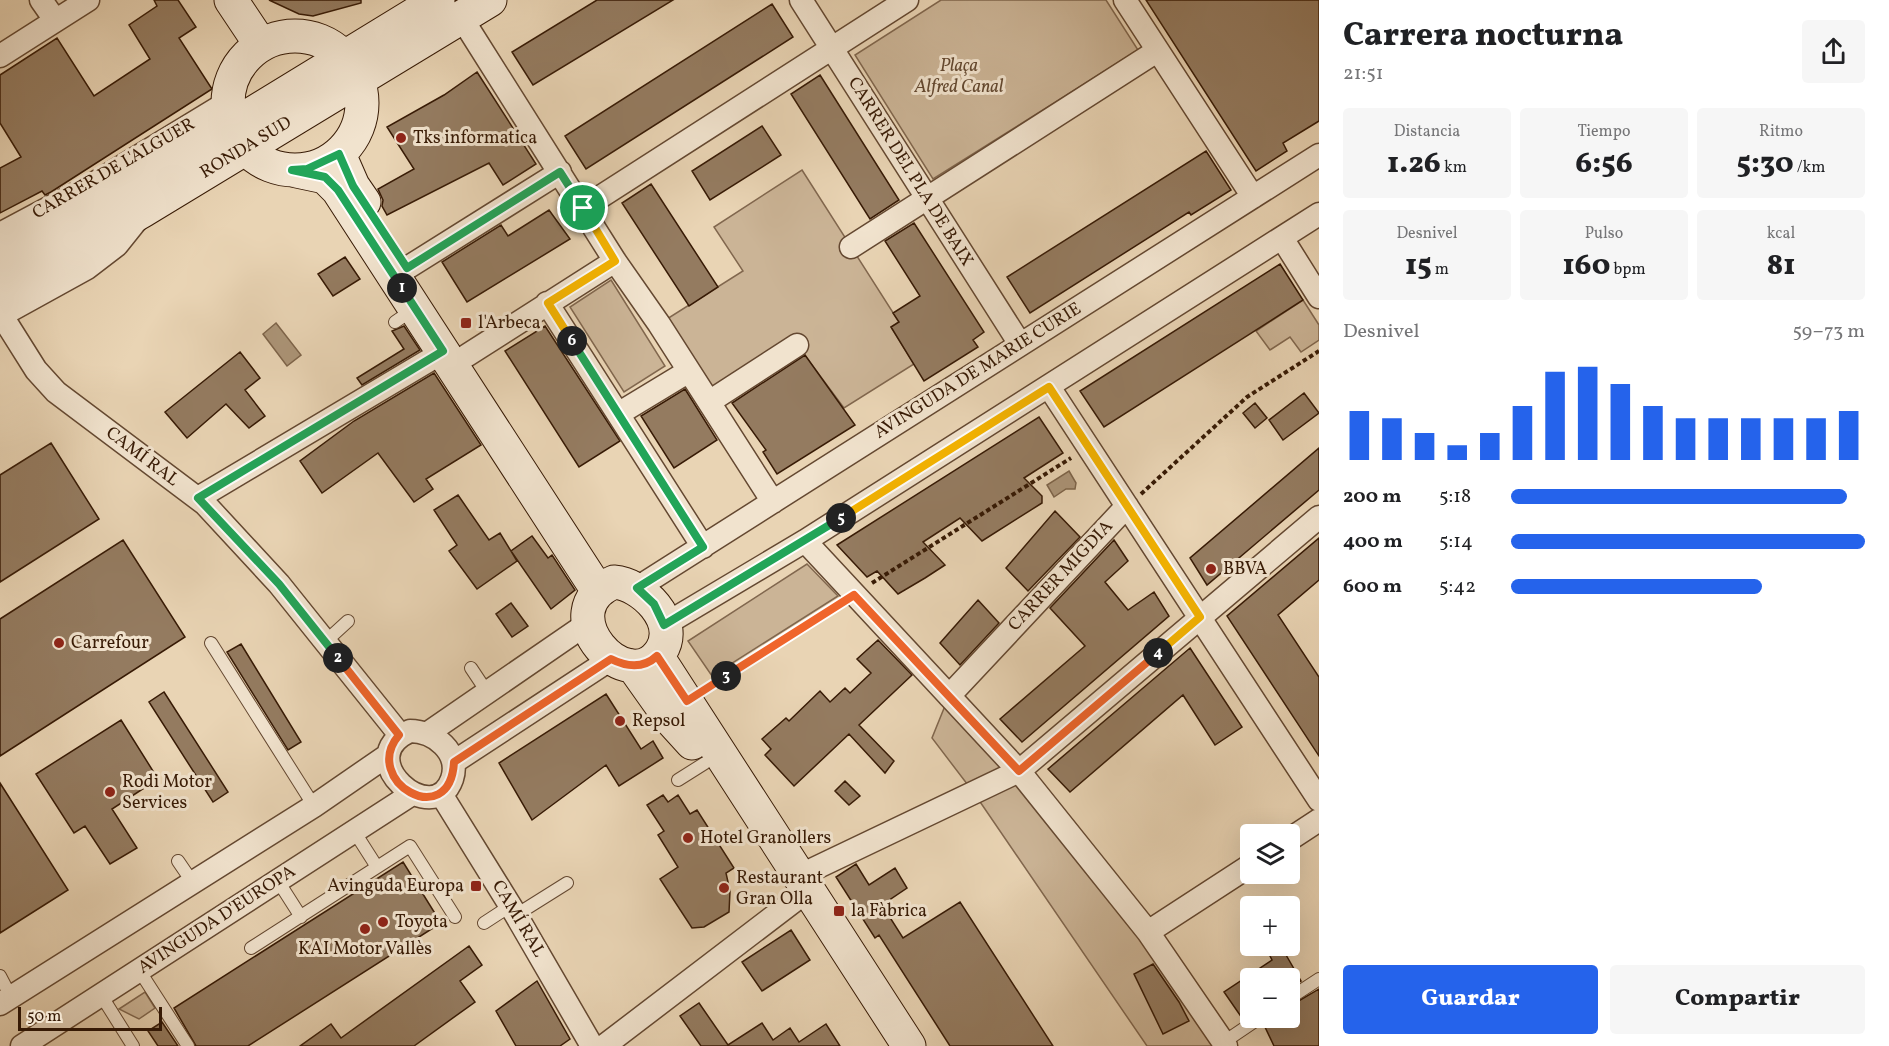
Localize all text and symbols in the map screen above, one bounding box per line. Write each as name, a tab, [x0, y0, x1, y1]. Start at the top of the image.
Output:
text: Carrera nocturna	[1343, 14, 1623, 60]
button: share	[1802, 20, 1865, 83]
park label: Plaça Alfred Canal	[914, 54, 1004, 100]
text: 21:51	[1343, 60, 1384, 88]
street label: CARRER DEL PLA DE BAIX	[841, 72, 979, 272]
street label: RONDA SUD	[195, 111, 297, 185]
street label: CARRER DE L'ALGUER	[28, 112, 200, 226]
text: Distancia	[1394, 121, 1460, 143]
text: Tiempo	[1578, 121, 1630, 143]
text: Ritmo	[1759, 121, 1803, 143]
place label: Tks informatica	[413, 126, 537, 151]
marker: Tks informatica	[394, 131, 408, 145]
text: 1.26	[1387, 143, 1441, 185]
text: 6:56	[1575, 143, 1633, 185]
text: 5:30	[1736, 143, 1794, 185]
text: km	[1441, 157, 1467, 179]
text: /km	[1794, 157, 1826, 179]
pin	[557, 182, 608, 233]
icon: arrive	[566, 191, 599, 224]
text: Desnivel	[1396, 223, 1458, 245]
text: Pulso	[1585, 223, 1623, 245]
text: kcal	[1767, 223, 1795, 245]
text: 15	[1405, 245, 1432, 287]
text: 160	[1562, 245, 1610, 287]
text: 81	[1766, 245, 1796, 287]
text: m	[1432, 259, 1449, 281]
text: bpm	[1610, 259, 1646, 281]
pin: 1	[387, 273, 417, 303]
text: 1	[399, 277, 405, 299]
street label: AVINGUDA DE MARIE CURIE	[870, 297, 1087, 445]
place label: l'Arbeca	[478, 311, 541, 336]
marker: l'Arbeca	[459, 316, 473, 330]
text: Desnivel	[1343, 318, 1419, 346]
text: 59–73 m	[1792, 318, 1865, 346]
pin: 6	[557, 326, 587, 356]
text: 6	[568, 330, 576, 352]
street label: CAMÍ RAL	[100, 421, 184, 493]
text: 200 m	[1343, 483, 1401, 511]
text: 5:18	[1439, 483, 1471, 511]
pin: 5	[826, 503, 856, 533]
text: 5	[837, 507, 845, 529]
street label: CARRER MIGDIA	[1003, 515, 1119, 637]
text: 400 m	[1343, 528, 1403, 556]
text: 5:14	[1439, 528, 1473, 556]
place label: BBVA	[1223, 557, 1268, 582]
marker: BBVA	[1204, 562, 1218, 576]
text: 600 m	[1343, 573, 1402, 601]
text: 5:42	[1439, 573, 1476, 601]
place label: Carrefour	[71, 631, 149, 656]
marker: Carrefour	[52, 636, 66, 650]
pin: 4	[1143, 638, 1173, 668]
text: 4	[1153, 642, 1163, 664]
pin: 2	[323, 643, 353, 673]
text: 2	[334, 647, 342, 669]
pin: 3	[711, 661, 741, 691]
text: 3	[722, 665, 730, 687]
place label: Repsol	[632, 709, 685, 734]
marker: Repsol	[613, 714, 627, 728]
place label: Rodi Motor Services	[122, 770, 212, 816]
marker: Rodi Motor Services	[103, 785, 117, 799]
map controls	[1240, 824, 1300, 1028]
button: layers	[1240, 824, 1300, 884]
place label: Hotel Granollers	[700, 826, 831, 851]
marker: Hotel Granollers	[681, 831, 695, 845]
street label: AVINGUDA D'EUROPA	[133, 859, 301, 980]
place label: Restaurant Gran Olla	[736, 866, 823, 912]
place label: Avinguda Europa	[327, 874, 464, 899]
street label: CAMÍ RAL	[485, 876, 551, 962]
marker: Avinguda Europa	[469, 879, 483, 893]
marker: Restaurant Gran Olla	[717, 881, 731, 895]
button: +	[1240, 896, 1300, 956]
place label: la Fàbrica	[851, 899, 927, 924]
marker: la Fàbrica	[832, 904, 846, 918]
place label: Toyota	[395, 910, 448, 935]
marker: Toyota	[376, 915, 390, 929]
marker: KAI Motor Vallès	[358, 922, 372, 936]
place label: KAI Motor Vallès	[298, 937, 432, 962]
button: Guardar	[1343, 965, 1598, 1034]
button: Compartir	[1610, 965, 1865, 1034]
button: −	[1240, 968, 1300, 1028]
scale bar	[18, 1004, 162, 1032]
text: 50 m	[27, 1006, 61, 1028]

